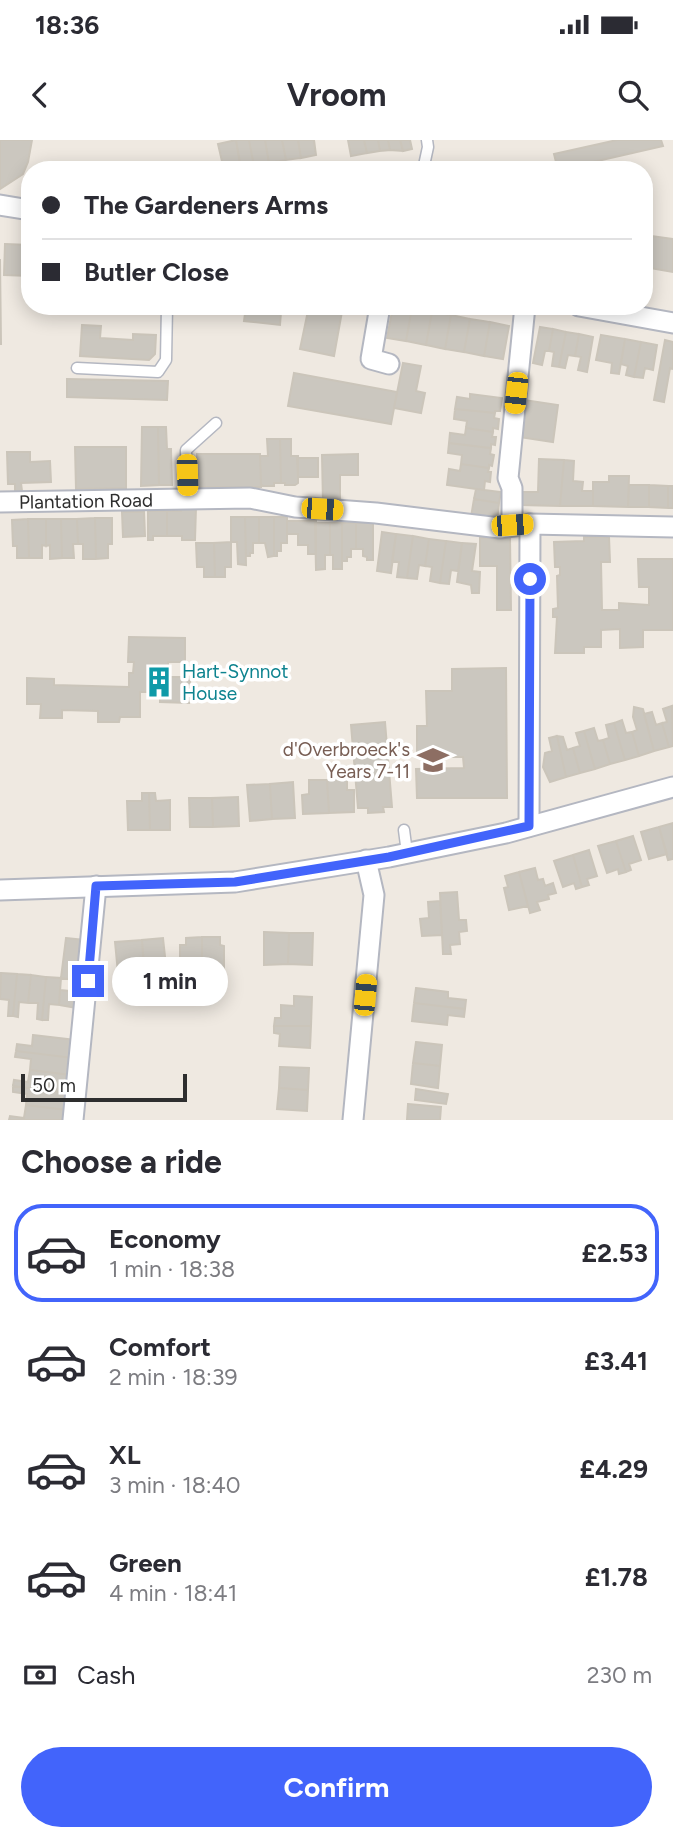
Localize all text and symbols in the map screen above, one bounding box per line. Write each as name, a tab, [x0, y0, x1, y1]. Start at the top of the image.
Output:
text: 18:36	[35, 9, 99, 41]
icon: back	[21, 76, 59, 114]
text: Vroom	[287, 76, 386, 114]
icon: search	[614, 76, 652, 114]
text: The Gardeners Arms	[84, 189, 328, 221]
text: Butler Close	[84, 256, 229, 288]
car	[504, 371, 529, 415]
car	[176, 454, 199, 496]
street label: Plantation Road	[19, 488, 153, 513]
car	[301, 497, 344, 521]
car	[491, 513, 534, 537]
route start	[514, 563, 546, 595]
place label: Hart-Synnot House	[182, 660, 289, 705]
building icon: Hart-Synnot House	[142, 665, 176, 699]
place label: d'Overbroeck's Years 7-11	[283, 738, 410, 783]
school or university icon: d'Overbroeck's Years 7-11	[416, 743, 450, 777]
callout: 1 min	[112, 956, 228, 1006]
route end	[72, 965, 104, 997]
text: 1 min	[143, 967, 197, 995]
car	[353, 973, 378, 1017]
scale bar	[21, 1071, 187, 1103]
text: 50 m	[32, 1074, 76, 1097]
text: Choose a ride	[21, 1143, 222, 1181]
icon: car	[25, 1222, 88, 1285]
text: Economy	[109, 1223, 221, 1255]
text: £2.53	[581, 1237, 648, 1269]
text: 1 min · 18:38	[109, 1255, 235, 1283]
icon: car	[25, 1330, 88, 1393]
text: Comfort	[109, 1331, 211, 1363]
text: £3.41	[584, 1345, 648, 1377]
text: 2 min · 18:39	[109, 1363, 237, 1391]
icon: car	[25, 1438, 88, 1501]
text: XL	[109, 1439, 141, 1471]
text: £4.29	[579, 1453, 648, 1485]
text: 3 min · 18:40	[109, 1471, 241, 1499]
icon: car	[25, 1546, 88, 1609]
text: Green	[109, 1547, 182, 1579]
text: £1.78	[585, 1561, 648, 1593]
text: 4 min · 18:41	[109, 1579, 237, 1607]
icon: cash	[21, 1656, 59, 1694]
text: Cash	[77, 1659, 136, 1691]
text: 230 m	[587, 1661, 652, 1689]
button: Confirm	[21, 1747, 652, 1827]

